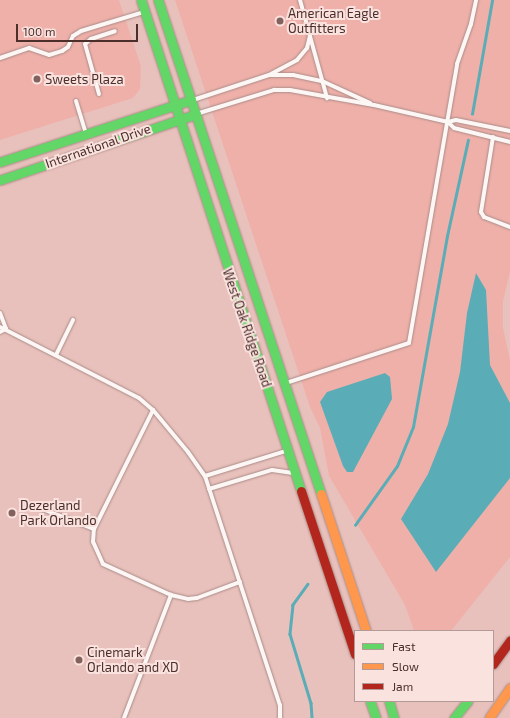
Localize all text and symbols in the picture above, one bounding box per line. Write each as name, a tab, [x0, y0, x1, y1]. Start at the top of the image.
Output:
place label: American Eagle Outfitters	[288, 6, 379, 37]
scale bar	[18, 16, 140, 42]
marker: American Eagle Outfitters	[275, 16, 285, 26]
text: 100 m	[23, 24, 55, 38]
place label: Sweets Plaza	[45, 71, 124, 87]
marker: Sweets Plaza	[32, 74, 42, 84]
street label: International Drive	[43, 121, 153, 171]
street label: West Oak Ridge Road	[219, 267, 275, 389]
place label: Dezerland Park Orlando	[20, 498, 97, 529]
marker: Dezerland Park Orlando	[7, 508, 17, 518]
legend	[354, 630, 494, 702]
text: Fast	[392, 639, 415, 653]
place label: Cinemark Orlando and XD	[87, 645, 179, 676]
marker: Cinemark Orlando and XD	[74, 655, 84, 665]
text: Slow	[392, 659, 419, 673]
text: Jam	[392, 679, 413, 693]

